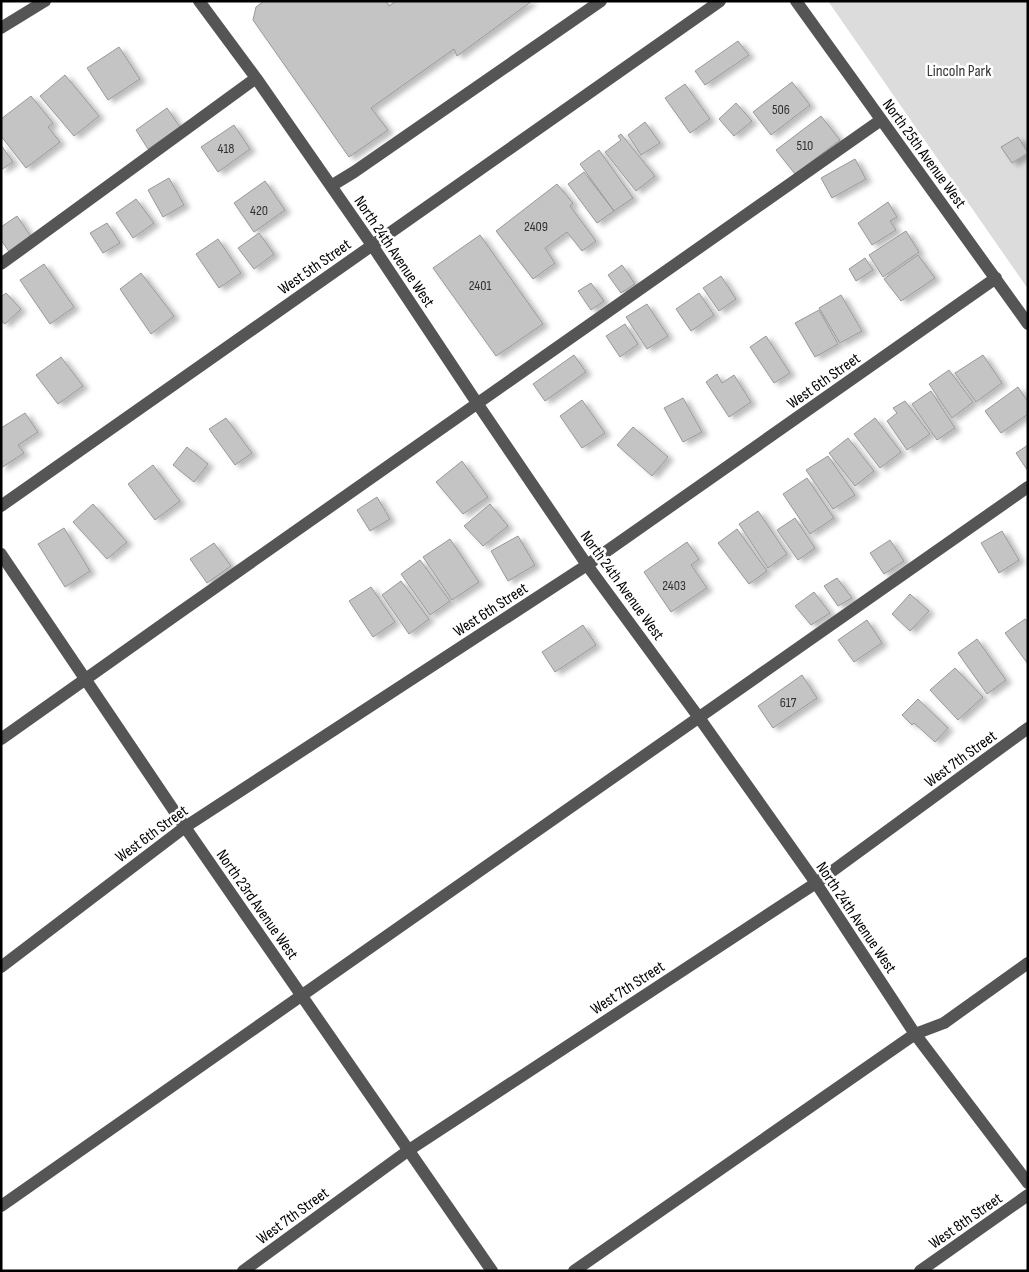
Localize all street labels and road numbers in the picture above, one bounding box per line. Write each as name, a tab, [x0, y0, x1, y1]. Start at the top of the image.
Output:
street label: North 25th Avenue West	[878, 96, 970, 212]
street label: North 24th Avenue West	[349, 193, 438, 311]
street label: West 5th Street	[275, 235, 355, 299]
street label: West 6th Street	[784, 349, 864, 413]
street label: North 24th Avenue West	[576, 528, 668, 644]
street label: West 6th Street	[450, 579, 532, 641]
street label: West 7th Street	[921, 727, 1001, 792]
street label: West 6th Street	[112, 802, 192, 867]
street label: North 23rd Avenue West	[212, 846, 302, 963]
street label: North 24th Avenue West	[811, 859, 900, 977]
street label: West 7th Street	[587, 957, 668, 1019]
street label: West 7th Street	[253, 1184, 333, 1249]
street label: West 8th Street	[926, 1189, 1006, 1253]

